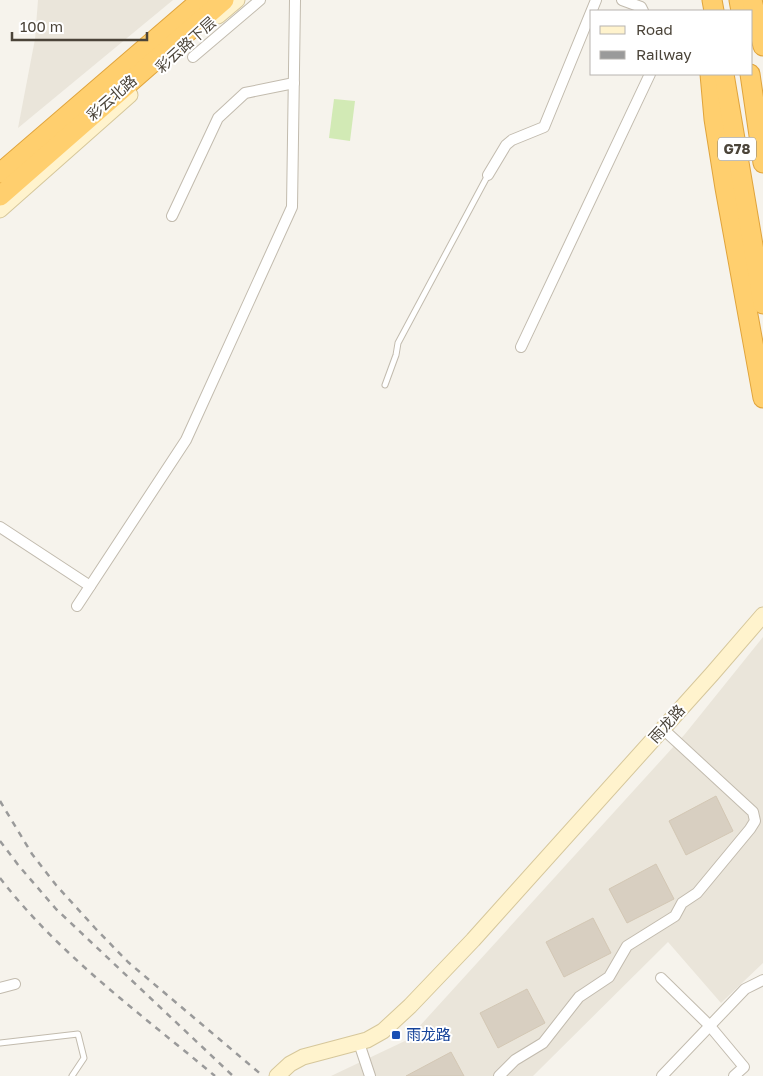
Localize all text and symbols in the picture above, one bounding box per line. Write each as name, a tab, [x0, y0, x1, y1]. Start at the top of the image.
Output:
scale bar	[12, 10, 148, 42]
legend	[590, 10, 753, 75]
street label: 彩云路下层	[151, 12, 219, 76]
text: 100 m	[20, 17, 63, 35]
text: Road	[636, 20, 673, 38]
text: Railway	[636, 45, 692, 63]
street label: 彩云北路	[83, 71, 140, 124]
road number: G78	[718, 138, 756, 160]
street label: 雨龙路	[645, 701, 688, 746]
place label: 雨龙路	[406, 1025, 451, 1043]
marker: 雨龙路	[390, 1029, 402, 1041]

